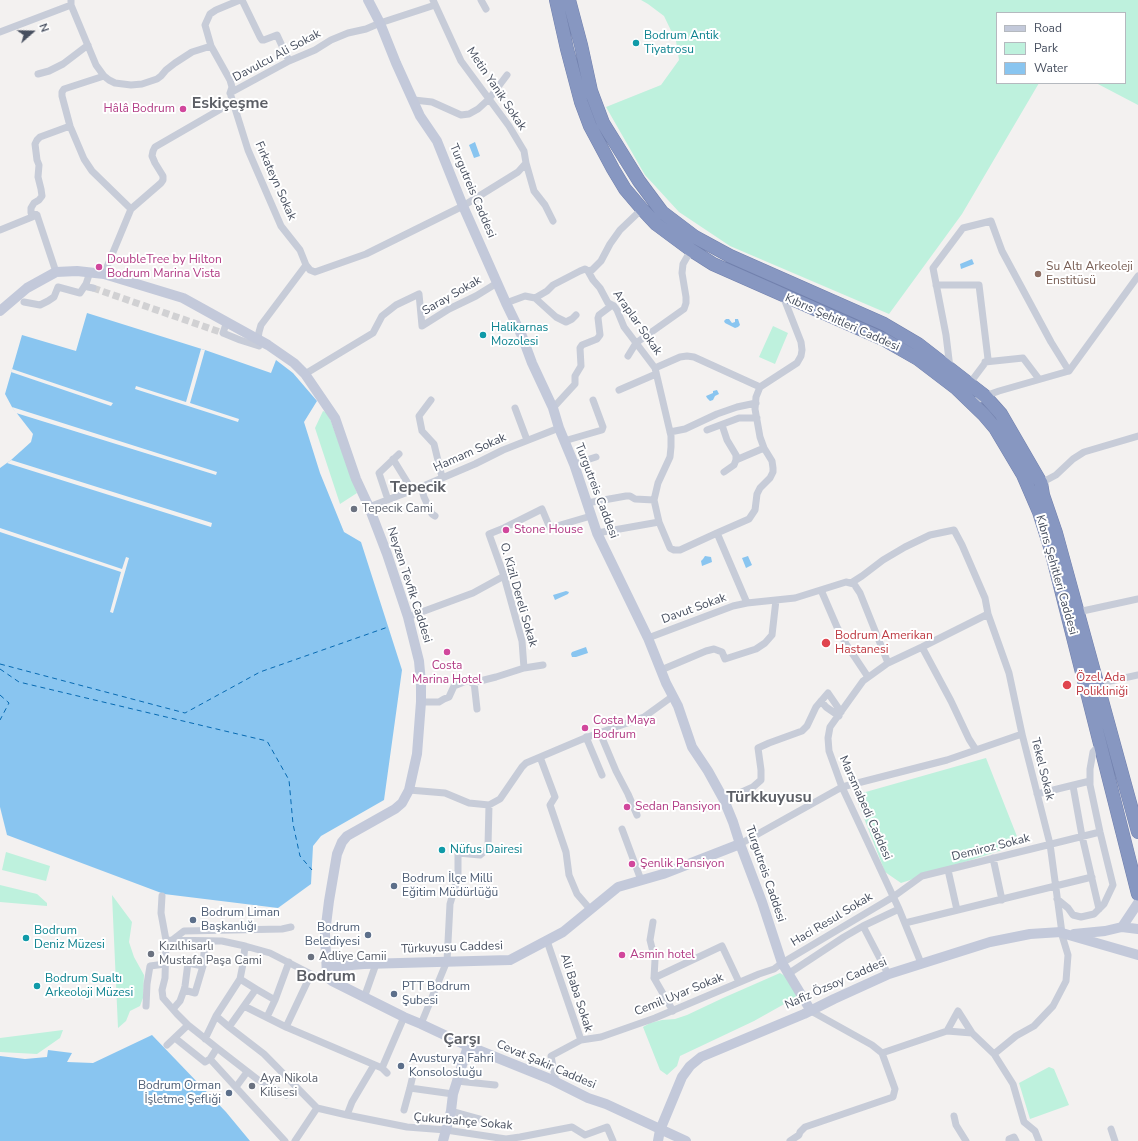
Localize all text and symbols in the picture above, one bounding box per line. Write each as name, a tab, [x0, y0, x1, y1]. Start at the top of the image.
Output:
north arrow	[12, 12, 52, 52]
legend	[996, 12, 1126, 84]
text: Road	[1034, 20, 1062, 36]
text: N	[35, 21, 52, 34]
street label: Davulcu Ali Sokak	[231, 27, 323, 85]
place label: Bodrum Antik Tiyatrosu	[644, 29, 719, 57]
marker: Bodrum Antik Tiyatrosu	[631, 38, 641, 48]
text: Park	[1034, 40, 1058, 56]
street label: Metin Yanik Sokak	[463, 45, 529, 133]
text: Water	[1034, 60, 1068, 76]
district label: Eskiçeşme	[192, 94, 268, 114]
place label: Hâlâ Bodrum	[103, 102, 175, 116]
marker: Hâlâ Bodrum	[178, 104, 188, 114]
street label: Fırkateyn Sokak	[251, 139, 299, 223]
street label: Turgutreis Caddesi	[446, 142, 498, 240]
place label: DoubleTree by Hilton Bodrum Marina Vista	[107, 253, 222, 281]
place label: Su Altı Arkeoleji Enstitüsü	[1046, 260, 1133, 288]
marker: DoubleTree by Hilton Bodrum Marina Vista	[94, 262, 104, 272]
marker: Su Altı Arkeoleji Enstitüsü	[1033, 269, 1043, 279]
street label: Saray Sokak	[420, 273, 484, 319]
street label: Araplar Sokak	[609, 288, 665, 358]
street label: Kıbrıs Şehitleri Caddesi	[782, 291, 902, 355]
place label: Halikarnas Mozolesi	[491, 321, 548, 349]
marker: Halikarnas Mozolesi	[478, 330, 488, 340]
street label: Hamam Sokak	[432, 431, 508, 475]
street label: Turgutreis Caddesi	[571, 441, 621, 541]
district label: Tepecik	[390, 478, 446, 498]
place label: Tepecik Cami	[362, 502, 433, 516]
marker: Tepecik Cami	[349, 504, 359, 514]
street label: Kıbrıs Şehitleri Caddesi	[1032, 513, 1080, 637]
place label: Stone House	[514, 523, 583, 537]
street label: Neyzen Tevfik Caddesi	[383, 525, 435, 645]
marker: Stone House	[501, 525, 511, 535]
street label: O. Kizil Dereli Sokak	[496, 541, 540, 649]
street label: Davut Sokak	[660, 591, 728, 627]
place label: Bodrum Amerikan Hastanesi	[835, 629, 933, 657]
marker: Bodrum Amerikan Hastanesi	[820, 637, 832, 649]
marker: Costa Marina Hotel	[442, 647, 452, 657]
place label: Costa Marina Hotel	[412, 659, 482, 687]
place label: Özel Ada Polikliniği	[1076, 671, 1128, 699]
marker: Özel Ada Polikliniği	[1061, 679, 1073, 691]
place label: Costa Maya Bodrum	[593, 714, 656, 742]
marker: Costa Maya Bodrum	[580, 723, 590, 733]
street label: Tekel Sokak	[1027, 736, 1057, 802]
street label: Marsmabedi Caddesi	[836, 754, 894, 862]
district label: Türkkuyusu	[726, 788, 812, 808]
place label: Sedan Pansiyon	[635, 800, 721, 814]
marker: Sedan Pansiyon	[622, 802, 632, 812]
street label: Turgutreis Caddesi	[742, 824, 788, 924]
street label: Demiroz Sokak	[950, 831, 1032, 865]
place label: Nüfus Dairesi	[450, 843, 522, 857]
marker: Nüfus Dairesi	[437, 845, 447, 855]
place label: Şenlik Pansiyon	[640, 857, 725, 871]
marker: Şenlik Pansiyon	[627, 859, 637, 869]
place label: Bodrum İlçe Milli Eğitim Müdürlüğü	[402, 872, 498, 900]
marker: Bodrum İlçe Milli Eğitim Müdürlüğü	[389, 881, 399, 891]
street label: Haci Resul Sokak	[789, 890, 875, 950]
place label: Bodrum Liman Başkanlığı	[201, 906, 280, 934]
marker: Bodrum Liman Başkanlığı	[188, 915, 198, 925]
place label: Bodrum Belediyesi	[305, 921, 360, 949]
place label: Bodrum Deniz Müzesi	[34, 924, 105, 952]
marker: Bodrum Belediyesi	[363, 930, 373, 940]
marker: Bodrum Deniz Müzesi	[21, 933, 31, 943]
street label: Türkuyusu Caddesi	[401, 939, 503, 957]
place label: Kızılhisarlı Mustafa Paşa Cami	[159, 940, 262, 968]
place label: Asmin hotel	[630, 948, 695, 962]
marker: Kızılhisarlı Mustafa Paşa Cami	[146, 949, 156, 959]
place label: Adliye Camii	[319, 950, 387, 964]
marker: Asmin hotel	[617, 950, 627, 960]
marker: Adliye Camii	[306, 952, 316, 962]
street label: Ali Baba Sokak	[557, 952, 595, 1034]
street label: Nafiz Özsoy Caddesi	[783, 955, 889, 1013]
district label: Bodrum	[296, 967, 356, 987]
street label: Cemil Uyar Sokak	[632, 971, 726, 1019]
place label: Bodrum Sualtı Arkeoloji Müzesi	[45, 972, 133, 1000]
place label: PTT Bodrum Şubesi	[402, 980, 470, 1008]
marker: Bodrum Sualtı Arkeoloji Müzesi	[32, 981, 42, 991]
marker: PTT Bodrum Şubesi	[389, 989, 399, 999]
district label: Çarşı	[443, 1030, 481, 1050]
street label: Cevat Şakir Caddesi	[494, 1038, 598, 1092]
place label: Avusturya Fahri Konsolosluğu	[409, 1052, 494, 1080]
marker: Avusturya Fahri Konsolosluğu	[396, 1061, 406, 1071]
place label: Aya Nikola Kilisesi	[260, 1072, 318, 1100]
place label: Bodrum Orman İşletme Şefliği	[138, 1079, 221, 1107]
marker: Aya Nikola Kilisesi	[247, 1081, 257, 1091]
marker: Bodrum Orman İşletme Şefliği	[224, 1088, 234, 1098]
street label: Çukurbahçe Sokak	[413, 1111, 513, 1133]

